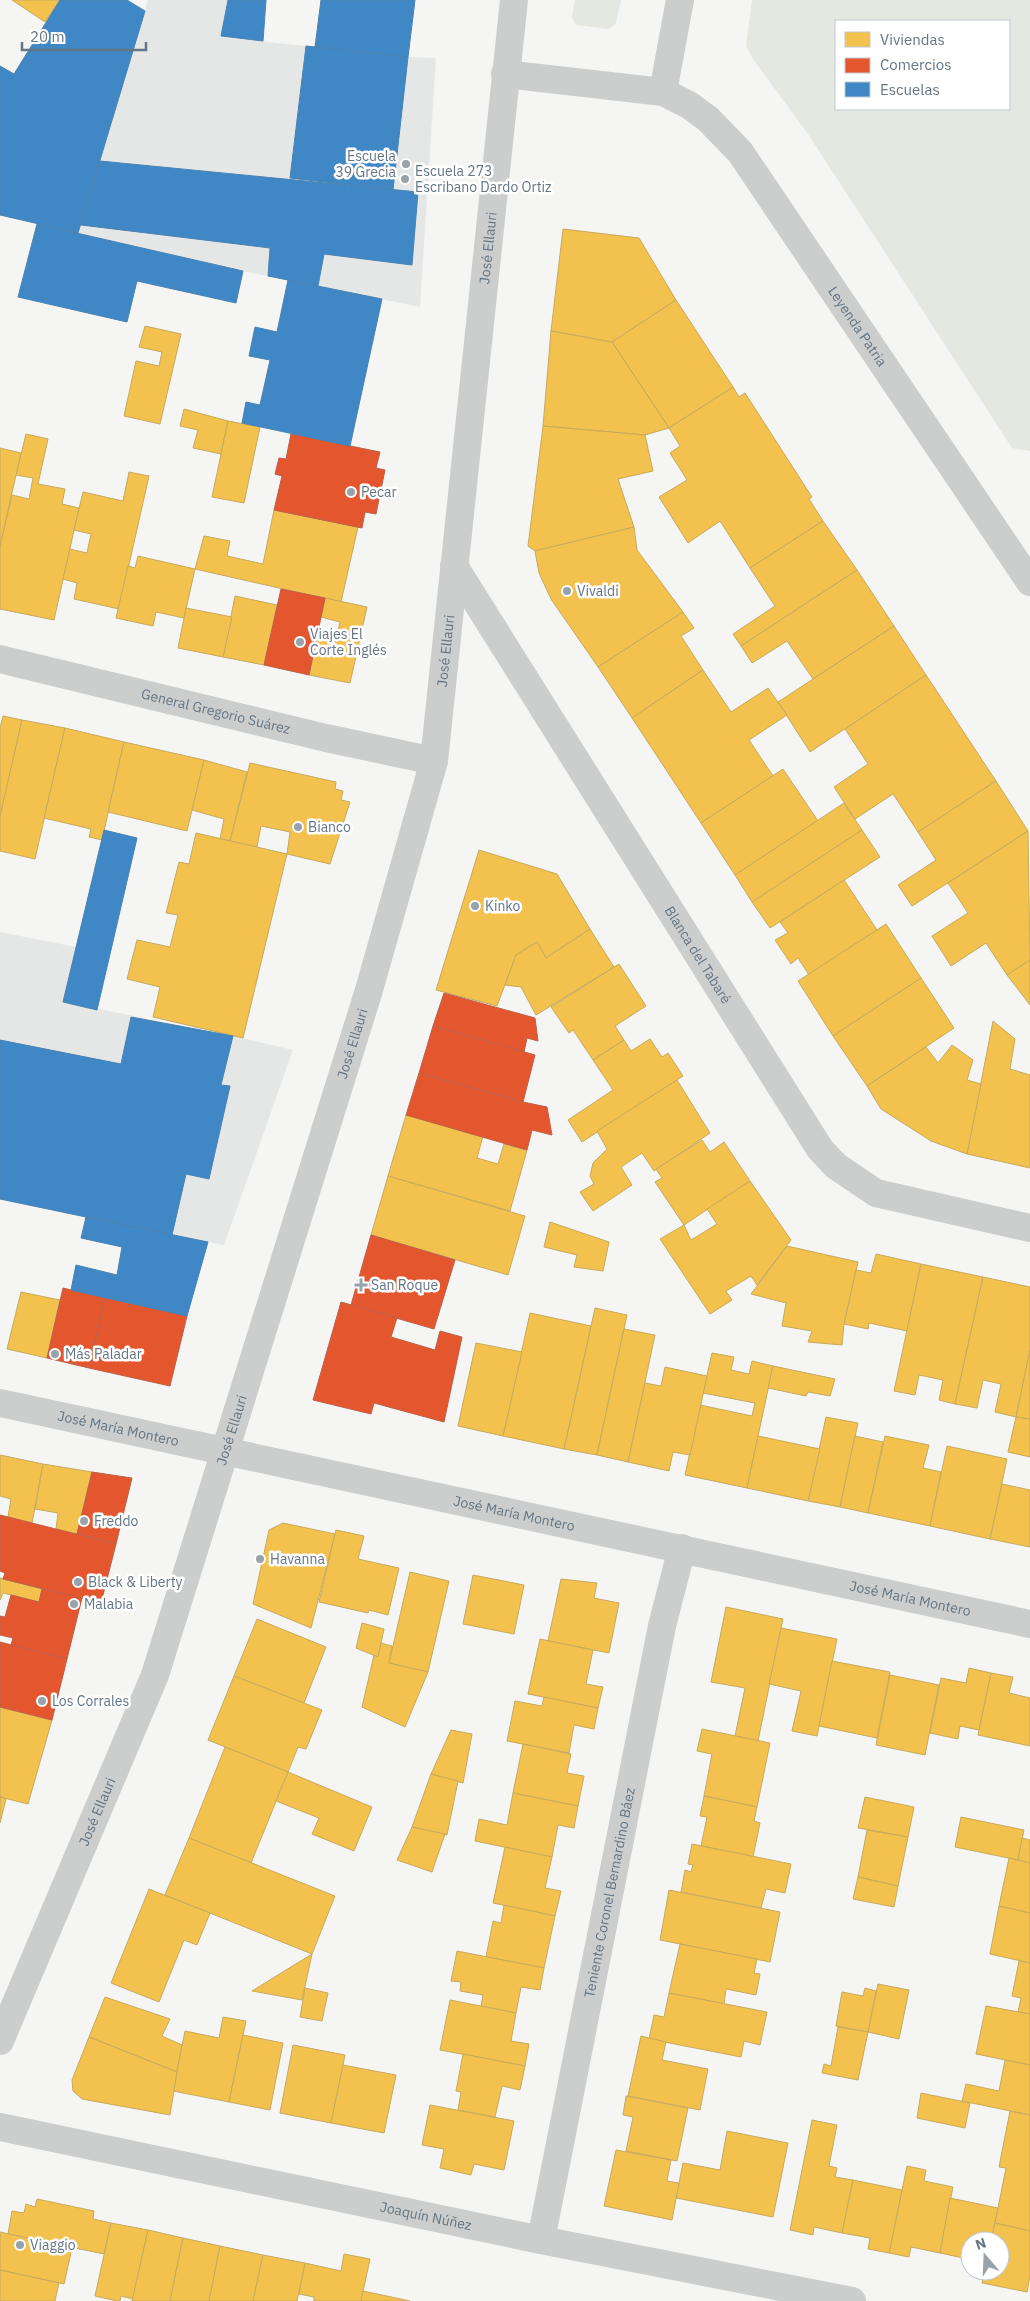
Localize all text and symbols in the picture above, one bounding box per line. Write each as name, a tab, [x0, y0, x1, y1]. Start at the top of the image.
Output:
scale bar	[22, 20, 146, 52]
legend	[835, 20, 1010, 110]
text: 20 m	[30, 27, 65, 46]
text: Viviendas	[880, 30, 945, 49]
text: Comercios	[880, 55, 951, 74]
text: Escuelas	[880, 80, 940, 99]
place label: Escuela 39 Grecia	[335, 147, 397, 181]
marker: Escuela 39 Grecia	[400, 158, 412, 170]
place label: Escuela 273 Escribano Dardo Ortiz	[415, 162, 552, 196]
marker: Escuela 273 Escribano Dardo Ortiz	[399, 173, 411, 185]
street label: José Ellauri	[475, 211, 501, 285]
street label: Leyenda Patria	[824, 283, 891, 370]
place label: Pecar	[361, 483, 397, 501]
marker: Pecar	[345, 486, 357, 498]
place label: Vivaldi	[577, 582, 619, 600]
marker: Vivaldi	[561, 585, 573, 597]
street label: José Ellauri	[433, 614, 458, 688]
place label: Viajes El Corte Inglés	[310, 625, 387, 659]
marker: Viajes El Corte Inglés	[294, 636, 306, 648]
street label: General Gregorio Suárez	[139, 685, 293, 738]
place label: Bianco	[308, 818, 351, 836]
marker: Bianco	[292, 821, 304, 833]
place label: Kinko	[485, 897, 520, 915]
marker: Kinko	[469, 900, 481, 912]
street label: Blanca del Tabaré	[661, 902, 736, 1007]
street label: José Ellauri	[333, 1006, 372, 1081]
place label: San Roque	[371, 1276, 439, 1294]
marker: San Roque	[355, 1279, 367, 1291]
place label: Más Paladar	[65, 1345, 142, 1363]
marker: Más Paladar	[49, 1348, 61, 1360]
street label: José Ellauri	[212, 1393, 251, 1467]
street label: José María Montero	[56, 1407, 181, 1450]
street label: José María Montero	[452, 1492, 577, 1535]
place label: Freddo	[94, 1512, 139, 1530]
marker: Freddo	[78, 1515, 90, 1527]
place label: Havanna	[270, 1550, 325, 1568]
marker: Havanna	[254, 1553, 266, 1565]
place label: Black & Liberty	[88, 1573, 183, 1591]
marker: Black & Liberty	[72, 1576, 84, 1588]
street label: José María Montero	[848, 1577, 973, 1620]
place label: Malabia	[84, 1595, 134, 1613]
marker: Malabia	[68, 1598, 80, 1610]
place label: Los Corrales	[52, 1692, 130, 1710]
marker: Los Corrales	[36, 1695, 48, 1707]
street label: José Ellauri	[75, 1775, 120, 1849]
street label: Teniente Coronel Bernardino Báez	[580, 1785, 639, 1999]
street label: Joaquín Núñez	[378, 2198, 474, 2234]
north arrow	[960, 2231, 1010, 2281]
text: N	[973, 2234, 988, 2254]
place label: Viaggio	[30, 2236, 76, 2254]
marker: Viaggio	[14, 2239, 26, 2251]

